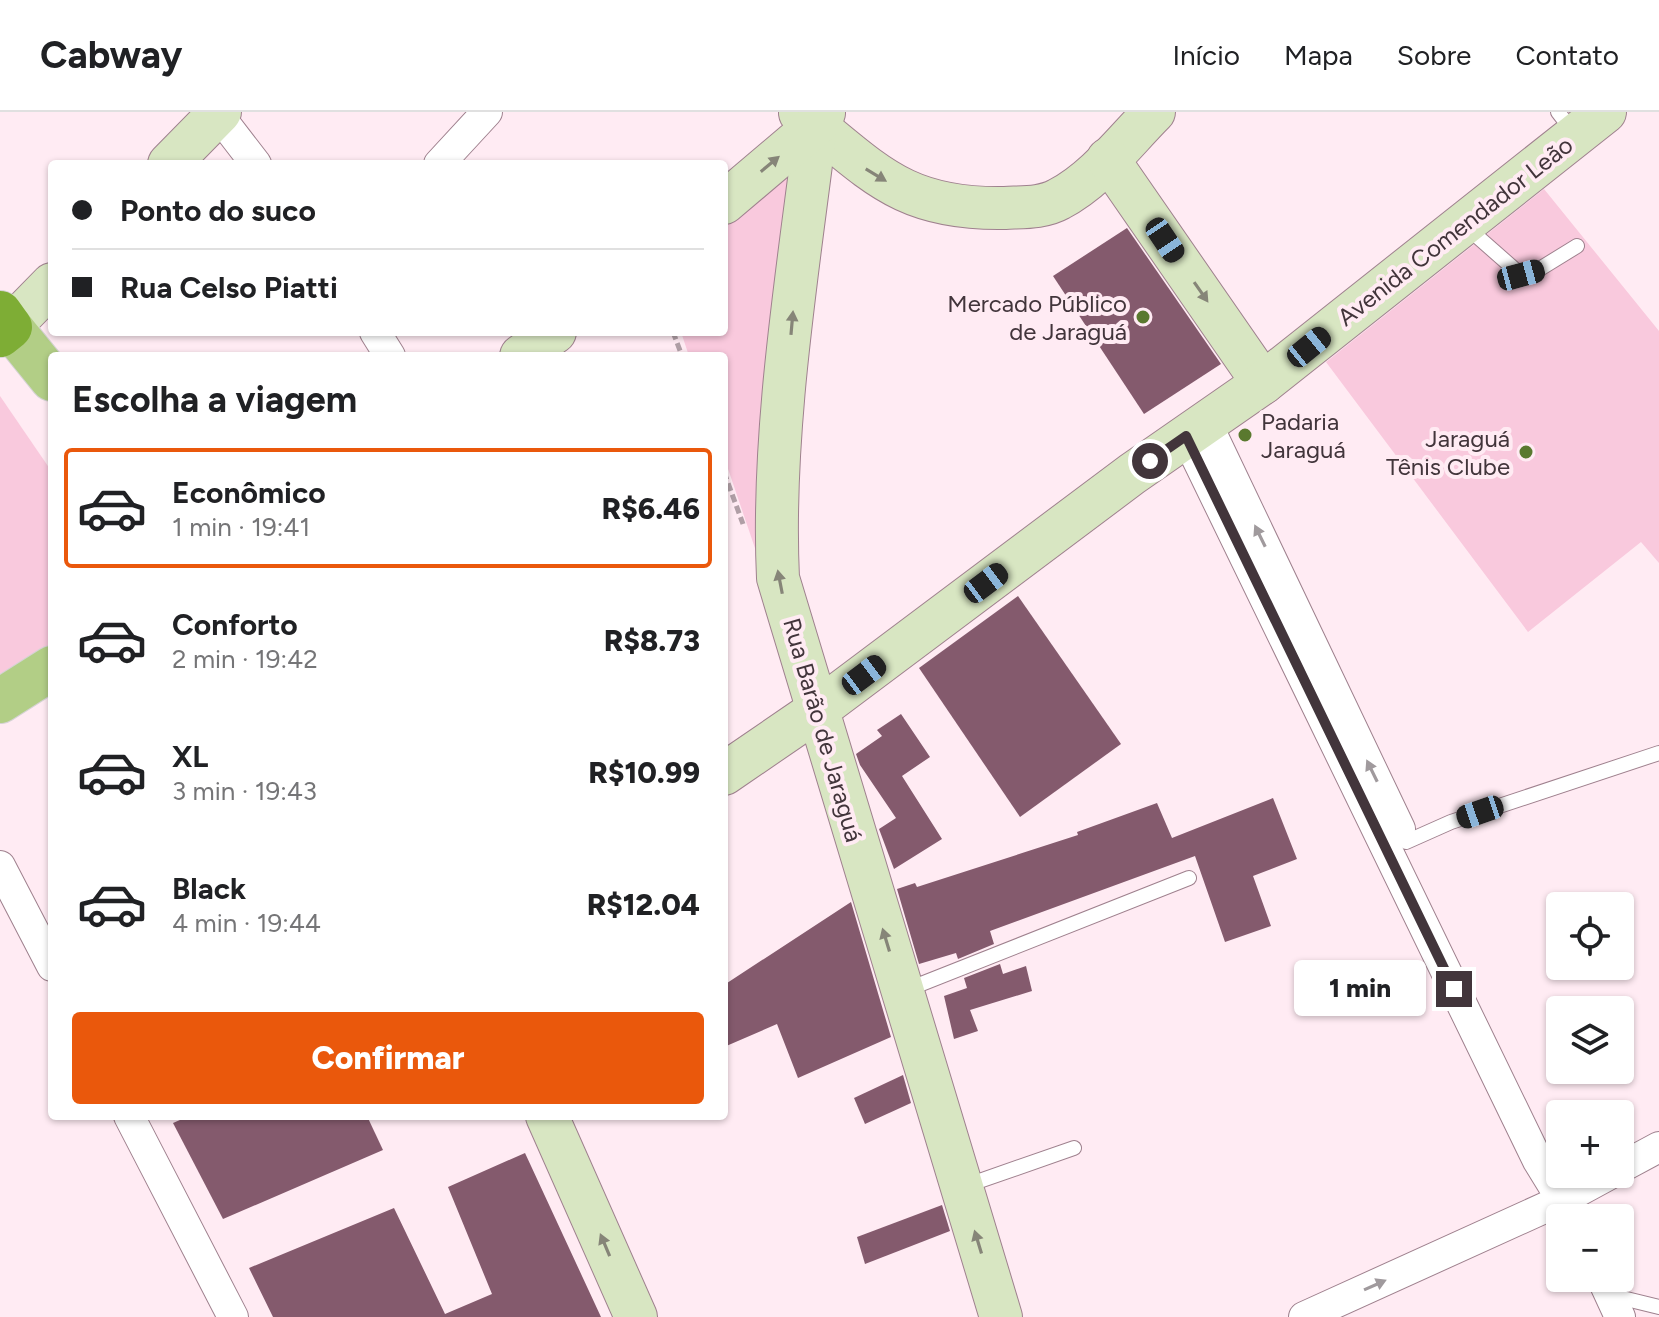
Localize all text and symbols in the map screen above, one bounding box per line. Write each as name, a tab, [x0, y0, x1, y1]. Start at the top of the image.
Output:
text: Cabway	[40, 32, 182, 78]
text: Início	[1172, 38, 1240, 72]
text: Mapa	[1284, 38, 1353, 72]
text: Sobre	[1397, 38, 1471, 72]
text: Contato	[1515, 38, 1619, 72]
street label: Avenida Comendador Leão	[1332, 130, 1578, 332]
one-way arrow	[760, 156, 780, 173]
one-way arrow	[865, 168, 887, 182]
text: Ponto do suco	[120, 192, 316, 229]
car	[1142, 213, 1188, 267]
car	[1495, 257, 1547, 293]
text: Rua Celso Piatti	[120, 269, 338, 306]
one-way arrow	[1193, 281, 1208, 302]
place label: Mercado Público de Jaraguá	[947, 289, 1127, 346]
marker: Mercado Público de Jaraguá	[1134, 308, 1152, 326]
one-way arrow	[785, 310, 798, 335]
car	[1283, 323, 1335, 371]
text: Escolha a viagem	[72, 378, 357, 421]
place label: Padaria Jaraguá	[1261, 407, 1346, 464]
place label: Jaraguá Tênis Clube	[1386, 424, 1510, 481]
marker: Padaria Jaraguá	[1236, 426, 1254, 444]
route start	[1132, 443, 1168, 479]
marker: Jaraguá Tênis Clube	[1517, 443, 1535, 461]
icon: car	[76, 472, 148, 544]
text: Econômico	[172, 474, 326, 511]
text: R$6.46	[602, 490, 700, 527]
text: 1 min · 19:41	[172, 511, 310, 543]
one-way arrow	[1253, 525, 1267, 548]
car	[960, 559, 1012, 607]
one-way arrow	[774, 569, 786, 594]
icon: car	[76, 604, 148, 676]
text: Conforto	[172, 606, 298, 643]
street label: Rua Barão de Jaraguá	[777, 615, 869, 845]
text: R$8.73	[604, 622, 700, 659]
text: 2 min · 19:42	[172, 643, 318, 675]
car	[838, 651, 890, 699]
icon: car	[76, 736, 148, 808]
text: XL	[172, 738, 208, 775]
text: R$10.99	[588, 754, 700, 791]
one-way arrow	[1365, 759, 1379, 783]
text: 3 min · 19:43	[172, 775, 317, 807]
car	[1453, 793, 1507, 831]
icon: car	[76, 868, 148, 940]
text: Black	[172, 870, 246, 907]
text: R$12.04	[587, 886, 700, 923]
map controls	[1546, 892, 1634, 1292]
button: locate	[1546, 892, 1634, 980]
text: 4 min · 19:44	[172, 907, 321, 939]
one-way arrow	[879, 928, 892, 952]
callout: 1 min	[1294, 961, 1426, 1017]
route end	[1436, 971, 1472, 1007]
text: 1 min	[1329, 972, 1391, 1004]
button: layers	[1546, 996, 1634, 1084]
button: Confirmar	[72, 1012, 704, 1104]
button: +	[1546, 1100, 1634, 1188]
button: −	[1546, 1204, 1634, 1292]
one-way arrow	[971, 1230, 984, 1254]
one-way arrow	[599, 1233, 612, 1257]
one-way arrow	[1363, 1278, 1386, 1292]

